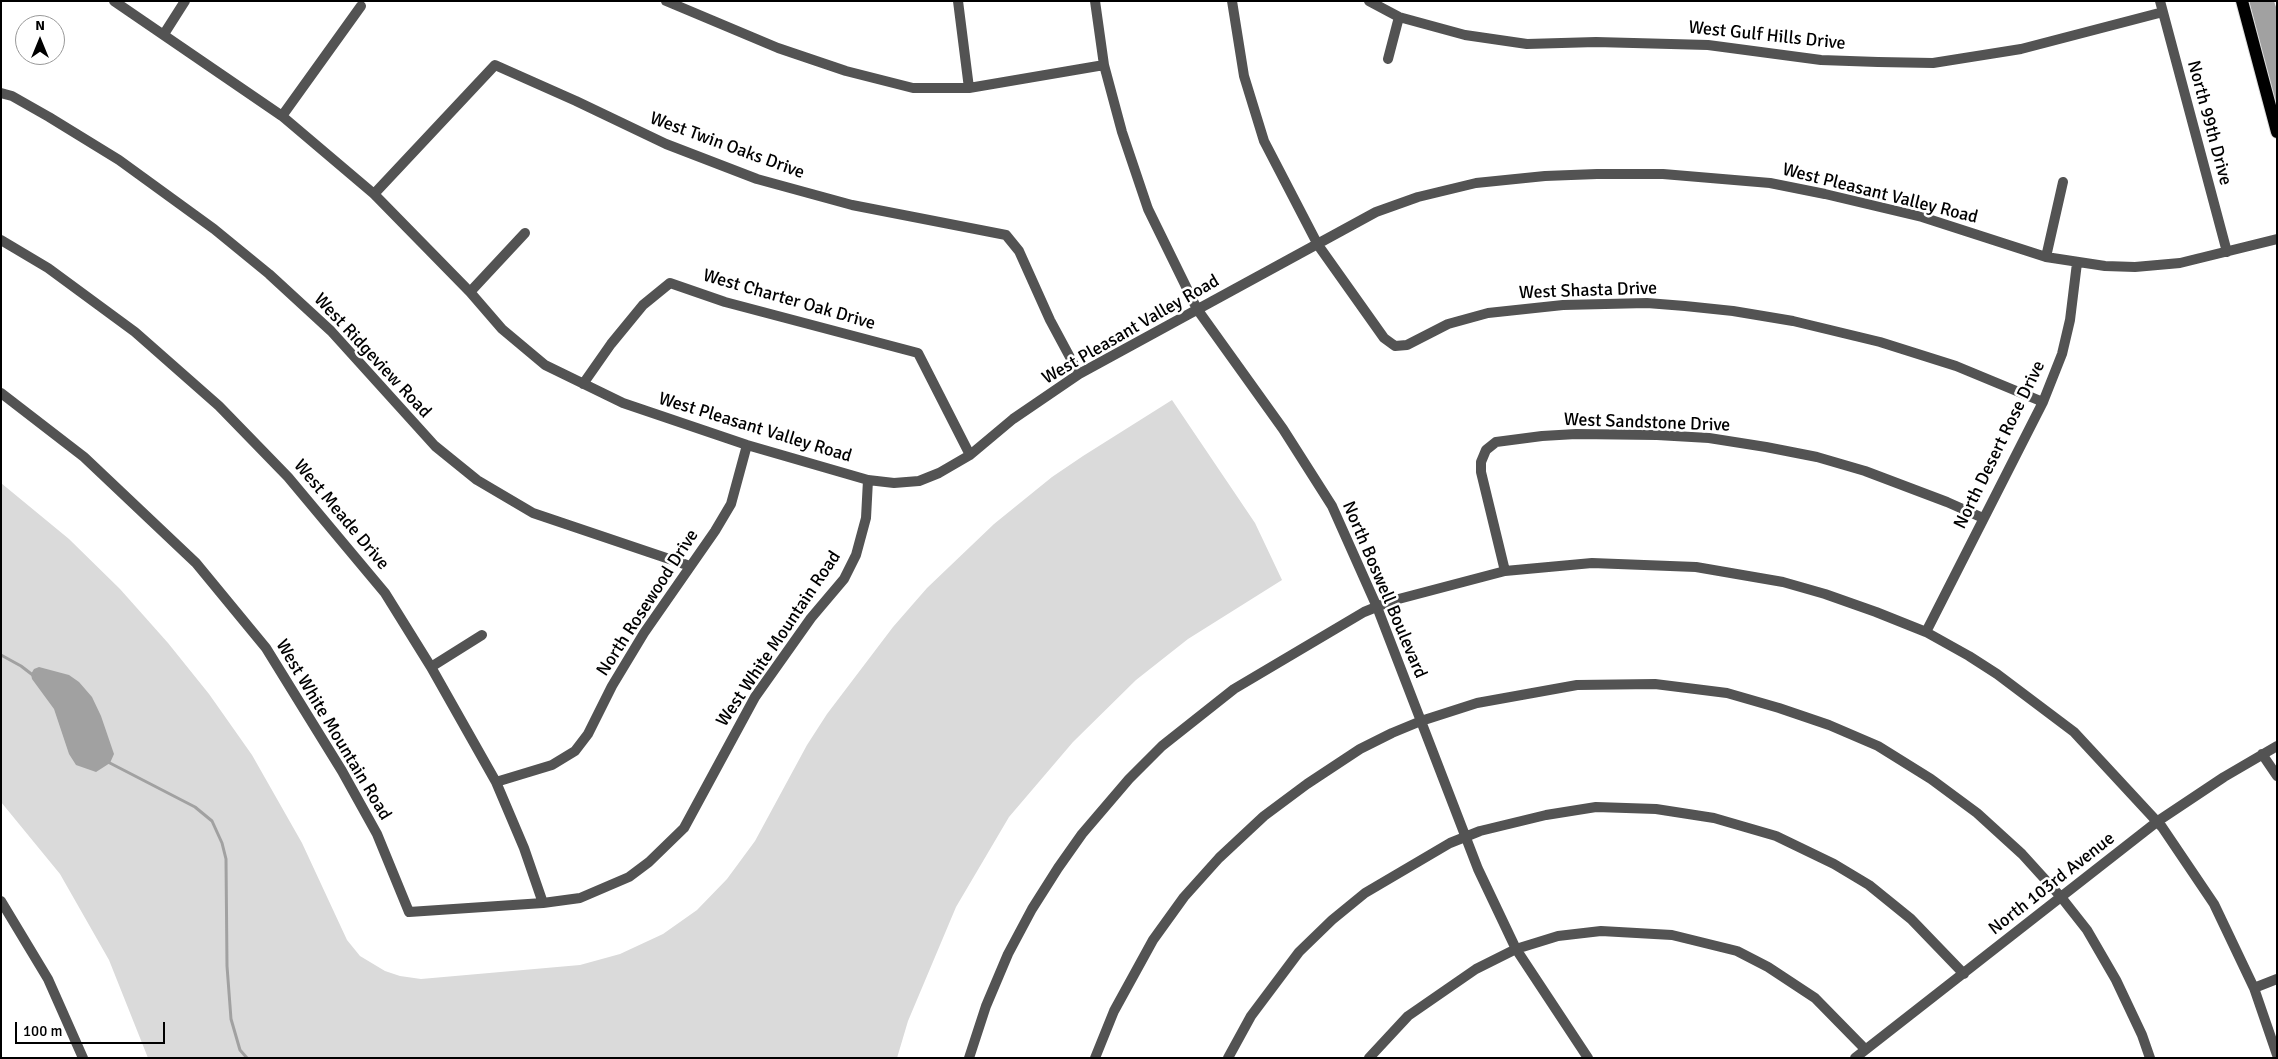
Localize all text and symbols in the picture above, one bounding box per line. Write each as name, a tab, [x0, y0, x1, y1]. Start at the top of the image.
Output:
north arrow	[15, 15, 65, 65]
text: N	[35, 17, 45, 34]
street label: West Gulf Hills Drive	[1687, 17, 1847, 55]
street label: North 99th Drive	[2182, 58, 2236, 188]
street label: West Twin Oaks Drive	[647, 108, 807, 184]
street label: West Pleasant Valley Road	[1780, 159, 1980, 229]
street label: West Charter Oak Drive	[700, 265, 878, 335]
street label: West Pleasant Valley Road	[1039, 270, 1223, 390]
street label: West Shasta Drive	[1519, 278, 1657, 304]
street label: West Ridgeview Road	[309, 289, 435, 423]
street label: North Desert Rose Drive	[1950, 357, 2050, 533]
street label: West Pleasant Valley Road	[656, 388, 854, 468]
street label: West Sandstone Drive	[1563, 409, 1731, 437]
street label: West Meade Drive	[289, 456, 393, 574]
street label: North Boswell Boulevard	[1337, 498, 1431, 682]
street label: North Rosewood Drive	[593, 526, 703, 680]
street label: West White Mountain Road	[712, 547, 846, 731]
street label: West White Mountain Road	[270, 636, 396, 824]
street label: North 103rd Avenue	[1985, 828, 2119, 940]
scale bar	[18, 1012, 168, 1044]
text: 100 m	[23, 1022, 63, 1040]

